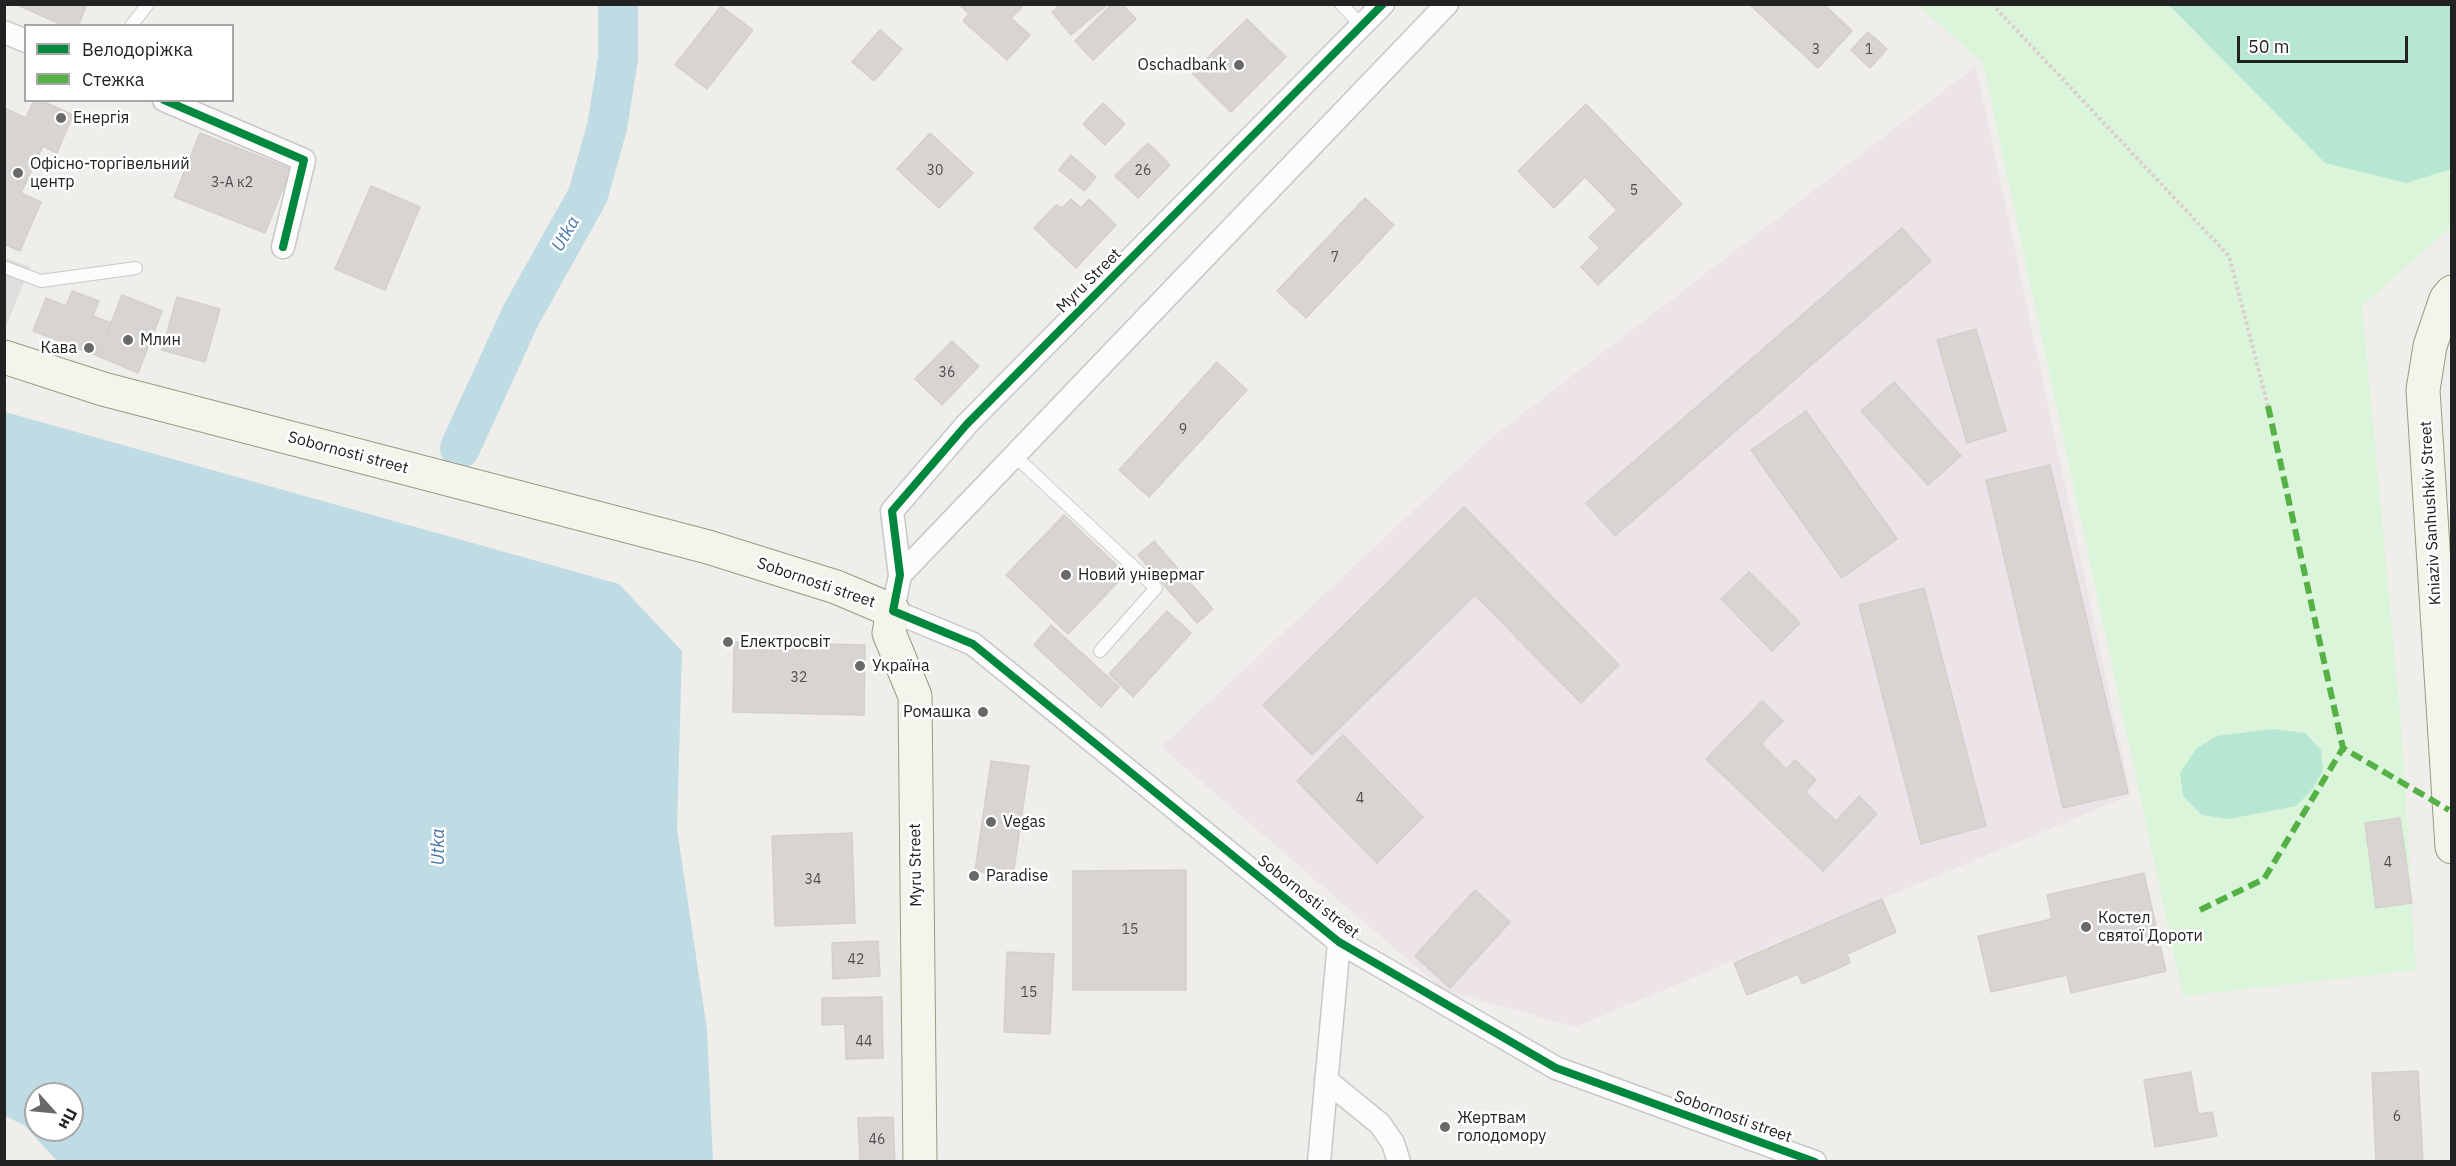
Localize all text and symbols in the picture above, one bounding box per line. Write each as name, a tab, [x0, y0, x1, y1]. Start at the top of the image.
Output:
legend	[24, 24, 234, 102]
scale bar	[2240, 24, 2411, 62]
text: 50 m	[2248, 35, 2290, 58]
text: Велодоріжка	[82, 38, 193, 61]
house number: 3	[1812, 42, 1820, 58]
house number: 1	[1865, 42, 1873, 58]
place label: Oschadbank	[1138, 55, 1227, 75]
marker: Oschadbank	[1232, 58, 1246, 72]
text: Стежка	[82, 68, 144, 91]
place label: Енергія	[73, 108, 129, 128]
marker: Енергія	[54, 111, 68, 125]
place label: Офісно-торгівельний центр	[30, 154, 190, 192]
house number: 30	[927, 163, 943, 179]
house number: 26	[1135, 163, 1151, 179]
marker: Офісно-торгівельний центр	[11, 166, 25, 180]
house number: 3-А к2	[211, 175, 253, 191]
house number: 5	[1630, 183, 1638, 199]
water label: Utka	[547, 213, 585, 255]
street label: Myru Street	[1053, 245, 1125, 317]
house number: 7	[1331, 250, 1339, 266]
place label: Млин	[140, 330, 181, 350]
marker: Млин	[121, 333, 135, 347]
place label: Кава	[41, 338, 77, 358]
marker: Кава	[82, 341, 96, 355]
house number: 36	[939, 365, 955, 381]
street label: Kniaziv Sanhushkiv Street	[2417, 420, 2445, 606]
house number: 9	[1179, 422, 1187, 438]
street label: Sobornosti street	[286, 428, 410, 478]
street label: Sobornosti street	[754, 554, 878, 612]
place label: Новий універмаг	[1078, 565, 1205, 585]
marker: Новий універмаг	[1059, 568, 1073, 582]
place label: Електросвіт	[740, 632, 830, 652]
marker: Електросвіт	[721, 635, 735, 649]
place label: Україна	[872, 656, 930, 676]
marker: Україна	[853, 659, 867, 673]
house number: 32	[791, 670, 807, 686]
place label: Ромашка	[903, 702, 971, 722]
marker: Ромашка	[976, 705, 990, 719]
house number: 4	[1356, 791, 1364, 807]
place label: Vegas	[1003, 812, 1046, 832]
marker: Vegas	[984, 815, 998, 829]
street label: Myru Street	[906, 823, 926, 907]
water label: Utka	[428, 828, 450, 866]
street label: Sobornosti street	[1253, 851, 1363, 943]
house number: 4	[2384, 855, 2392, 871]
place label: Paradise	[986, 866, 1048, 886]
marker: Paradise	[967, 869, 981, 883]
house number: 34	[805, 872, 821, 888]
place label: Костел святої Дороти	[2098, 908, 2203, 946]
marker: Костел святої Дороти	[2079, 920, 2093, 934]
house number: 15	[1122, 922, 1138, 938]
house number: 42	[848, 952, 864, 968]
house number: 15	[1021, 985, 1037, 1001]
house number: 44	[856, 1034, 872, 1050]
north arrow	[24, 1082, 84, 1142]
street label: Sobornosti street	[1672, 1087, 1794, 1147]
text: Пн	[55, 1105, 82, 1133]
place label: Жертвам голодомору	[1457, 1108, 1546, 1146]
house number: 6	[2393, 1109, 2401, 1125]
marker: Жертвам голодомору	[1438, 1120, 1452, 1134]
house number: 46	[869, 1132, 885, 1148]

